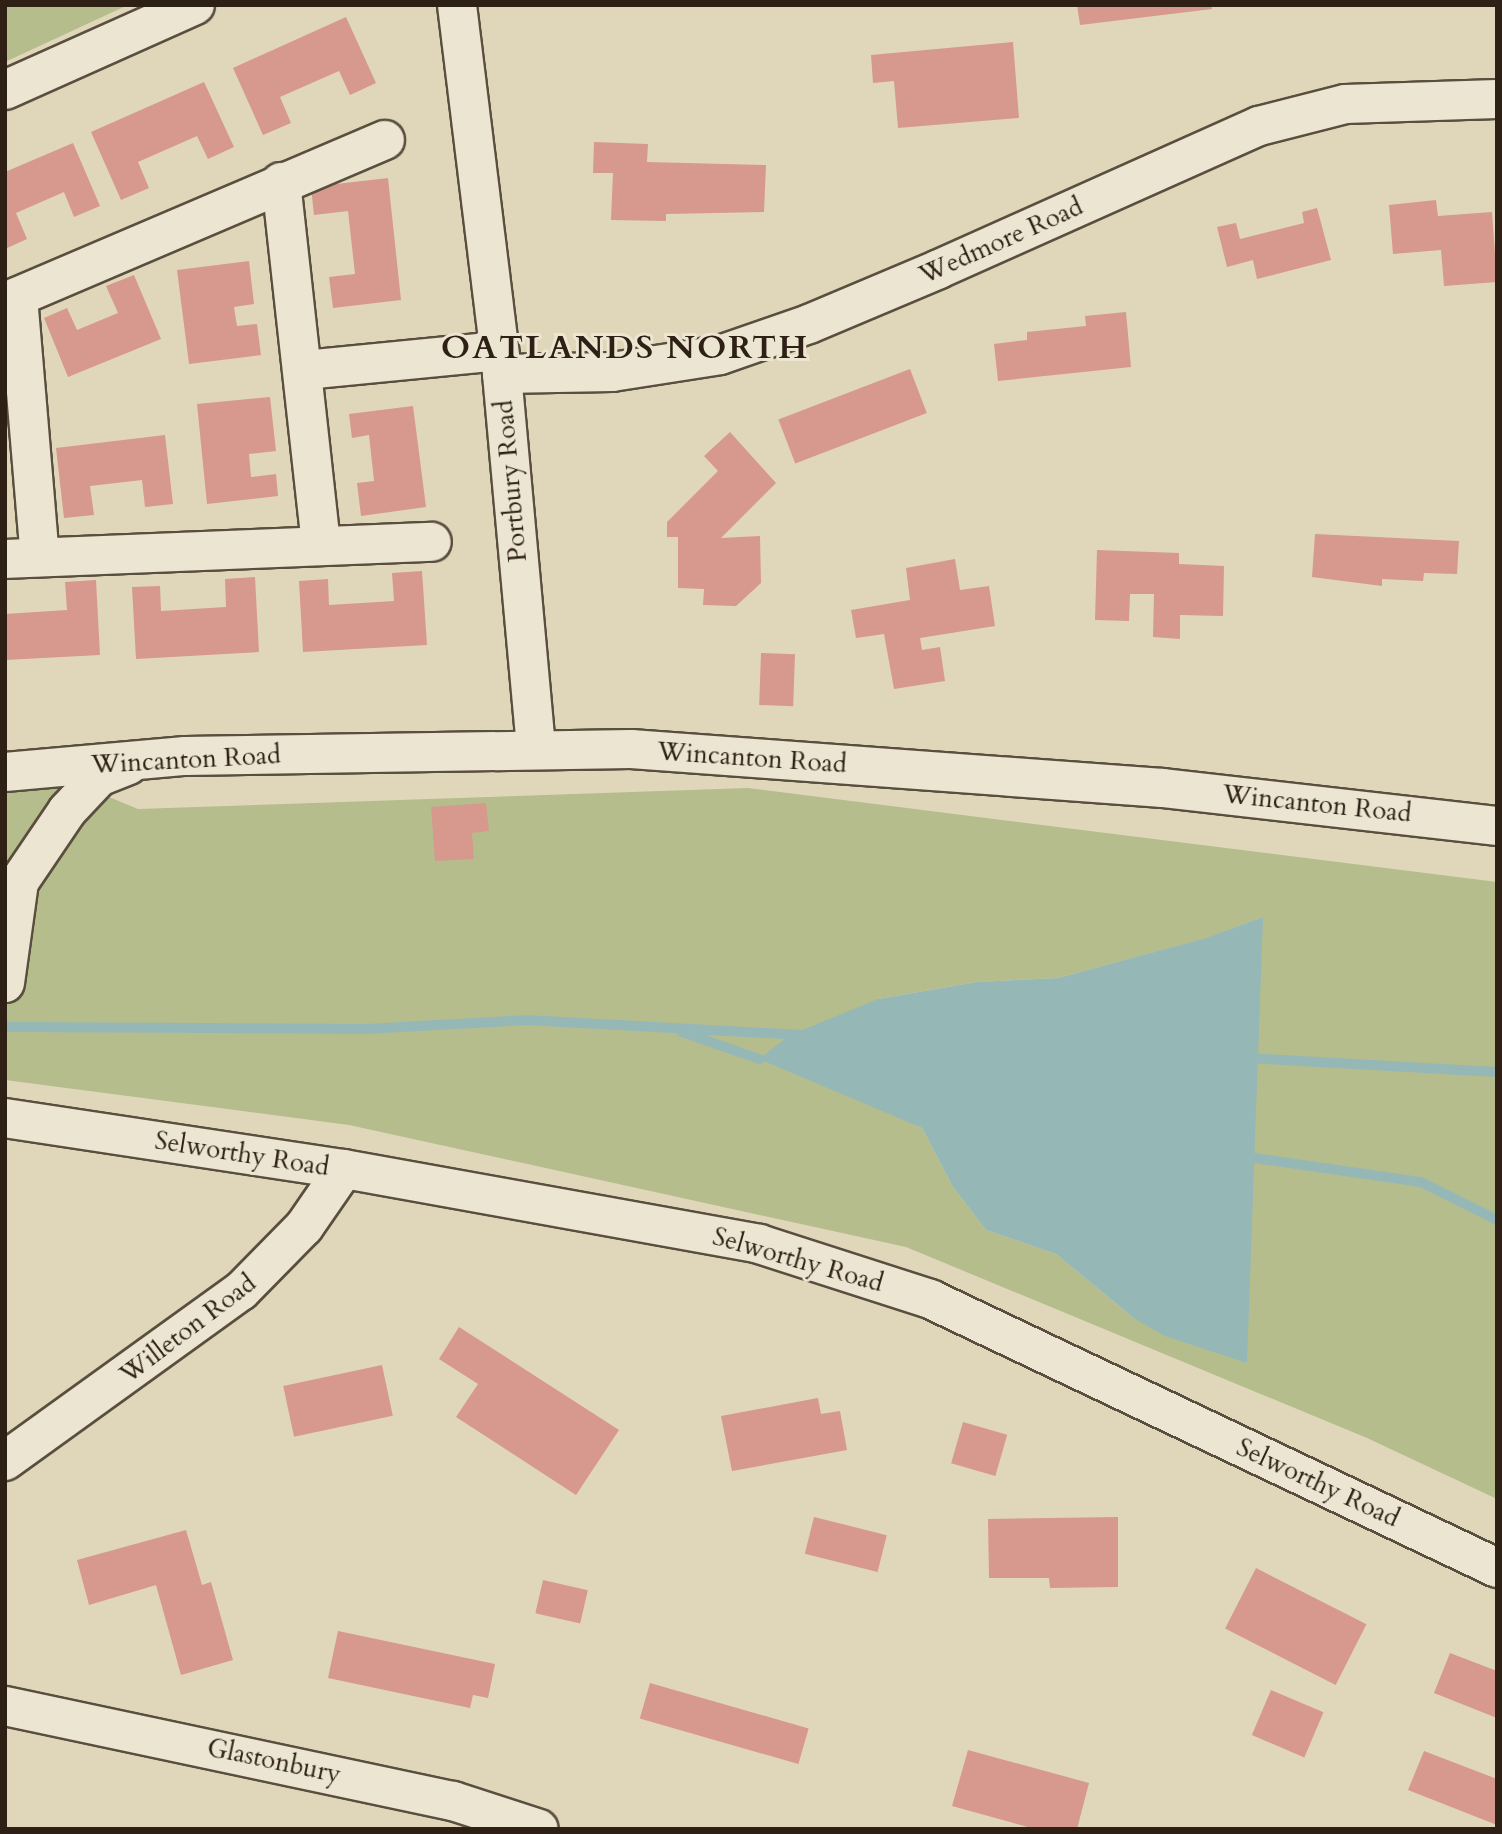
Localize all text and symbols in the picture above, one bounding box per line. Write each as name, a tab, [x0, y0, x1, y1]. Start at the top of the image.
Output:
street label: Wedmore Road	[914, 191, 1088, 291]
district label: OATLANDS NORTH	[443, 328, 807, 368]
street label: Portbury Road	[488, 399, 534, 563]
street label: Wincanton Road	[656, 736, 848, 780]
street label: Wincanton Road	[90, 739, 282, 781]
street label: Wincanton Road	[1221, 779, 1413, 829]
street label: Selworthy Road	[153, 1125, 331, 1183]
street label: Selworthy Road	[709, 1221, 887, 1299]
street label: Willeton Road	[114, 1268, 262, 1390]
street label: Selworthy Road	[1232, 1432, 1404, 1534]
street label: Glastonbury	[204, 1732, 344, 1790]

